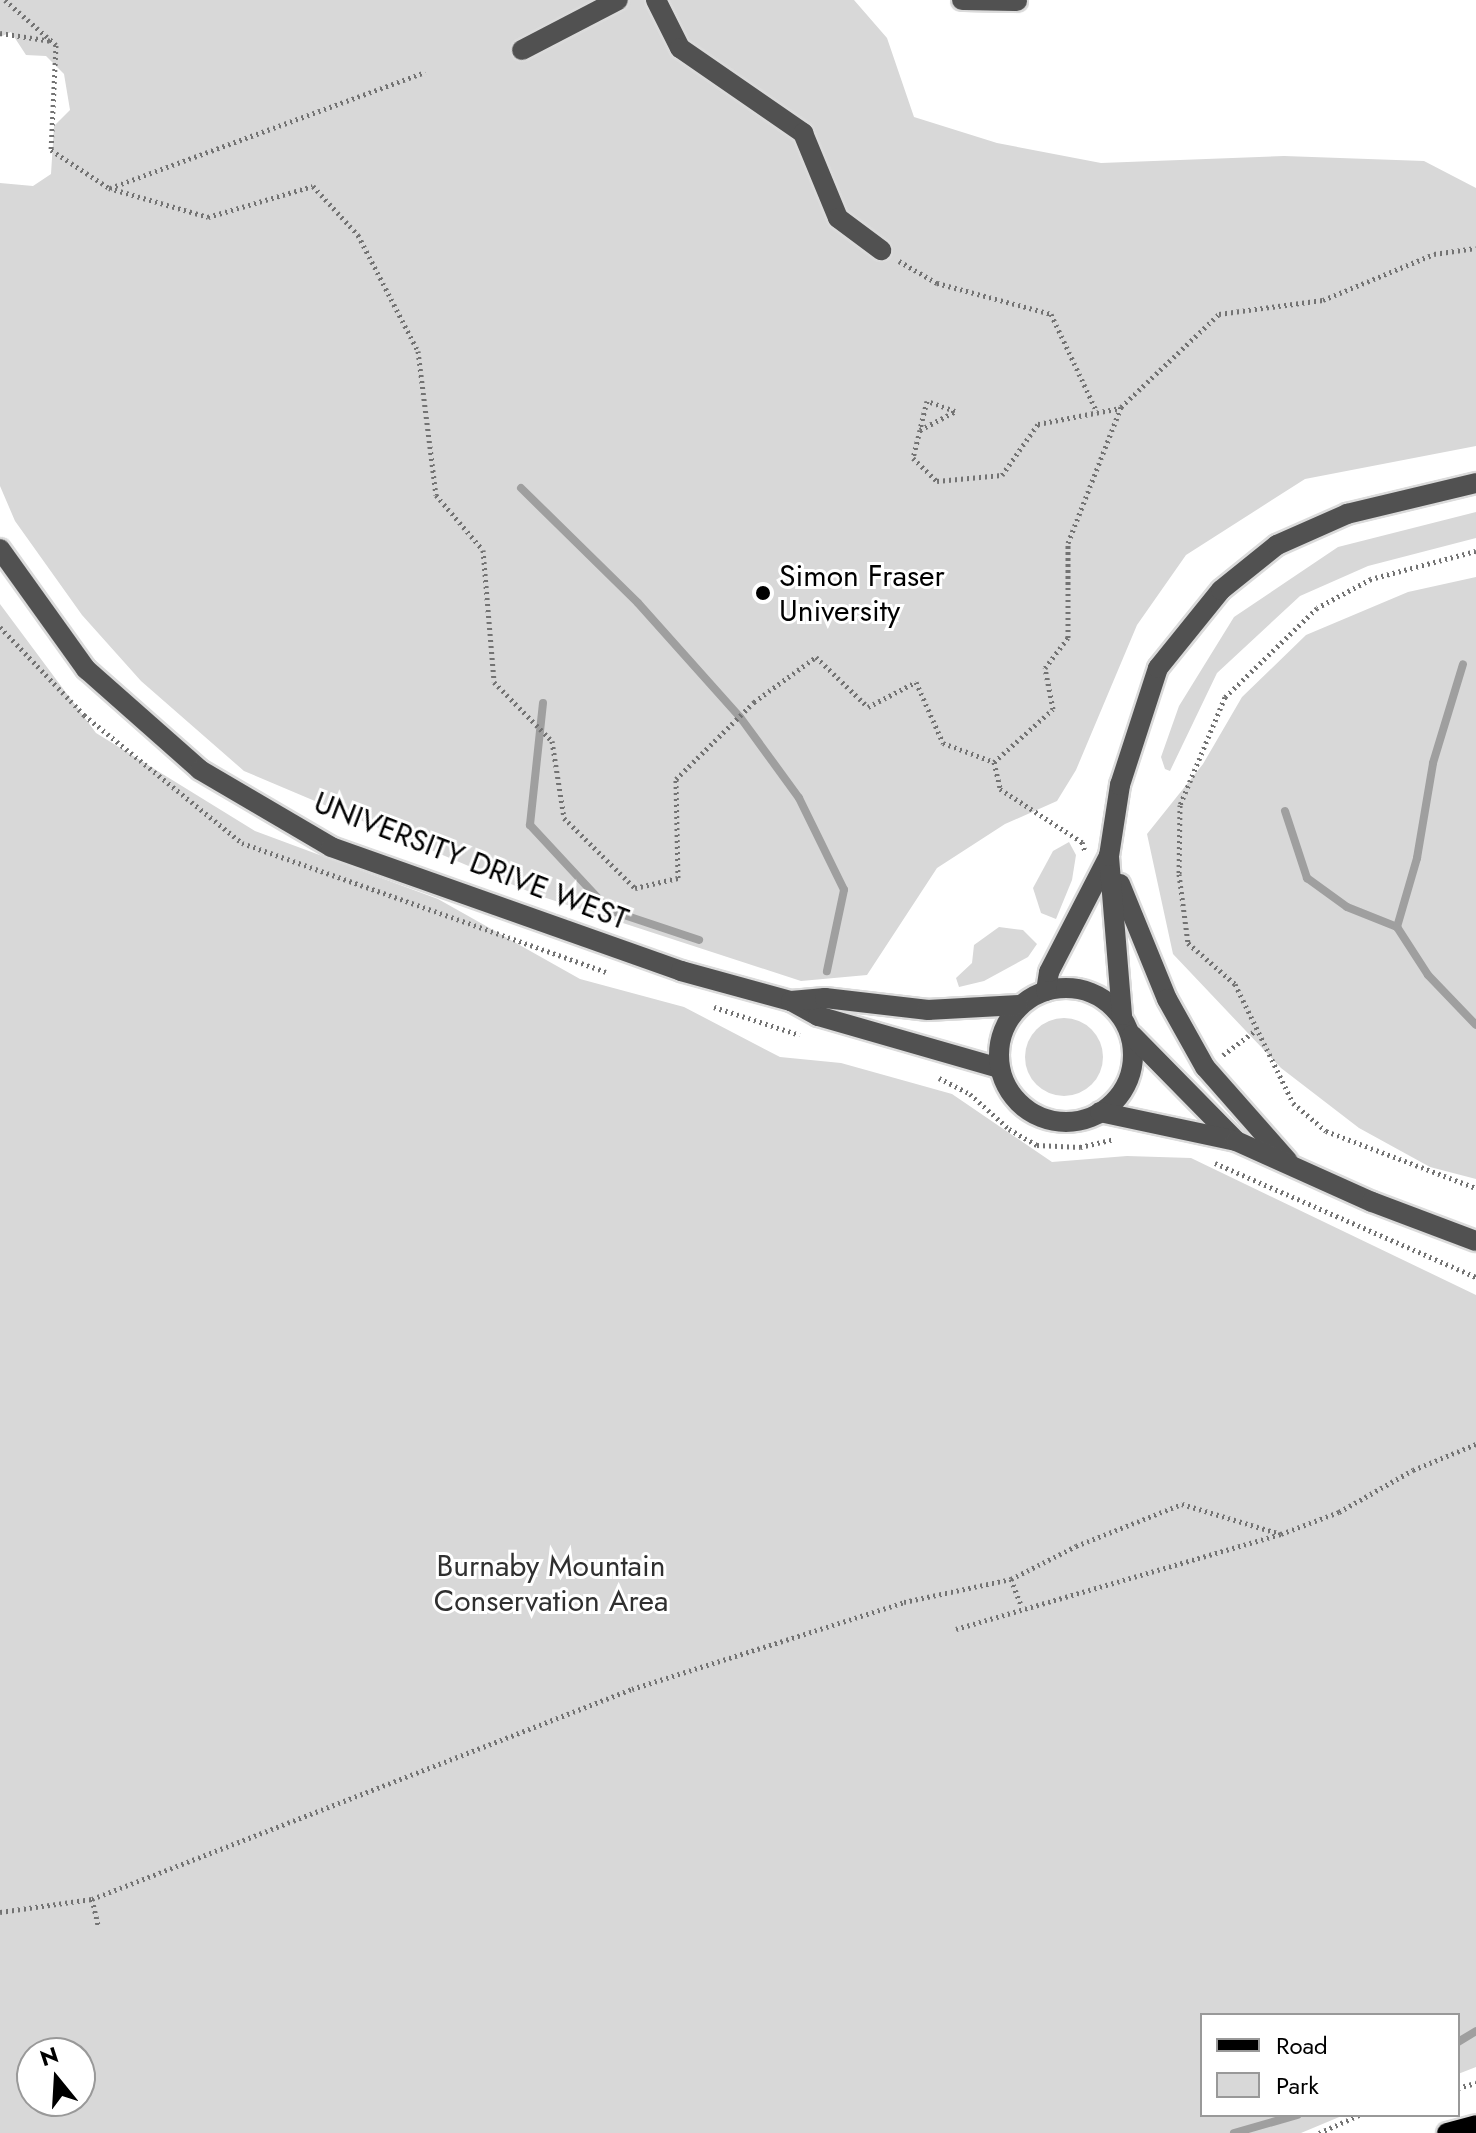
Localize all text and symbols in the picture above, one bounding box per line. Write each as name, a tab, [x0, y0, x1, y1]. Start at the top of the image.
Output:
place label: Simon Fraser University	[779, 558, 945, 628]
marker: Simon Fraser University	[754, 584, 772, 602]
street label: UNIVERSITY DRIVE WEST	[309, 784, 633, 938]
park label: Burnaby Mountain Conservation Area	[434, 1548, 668, 1618]
legend	[1200, 2013, 1460, 2117]
text: Road	[1276, 2028, 1328, 2063]
north arrow	[16, 2037, 96, 2117]
text: N	[36, 2038, 62, 2074]
text: Park	[1276, 2068, 1319, 2103]

